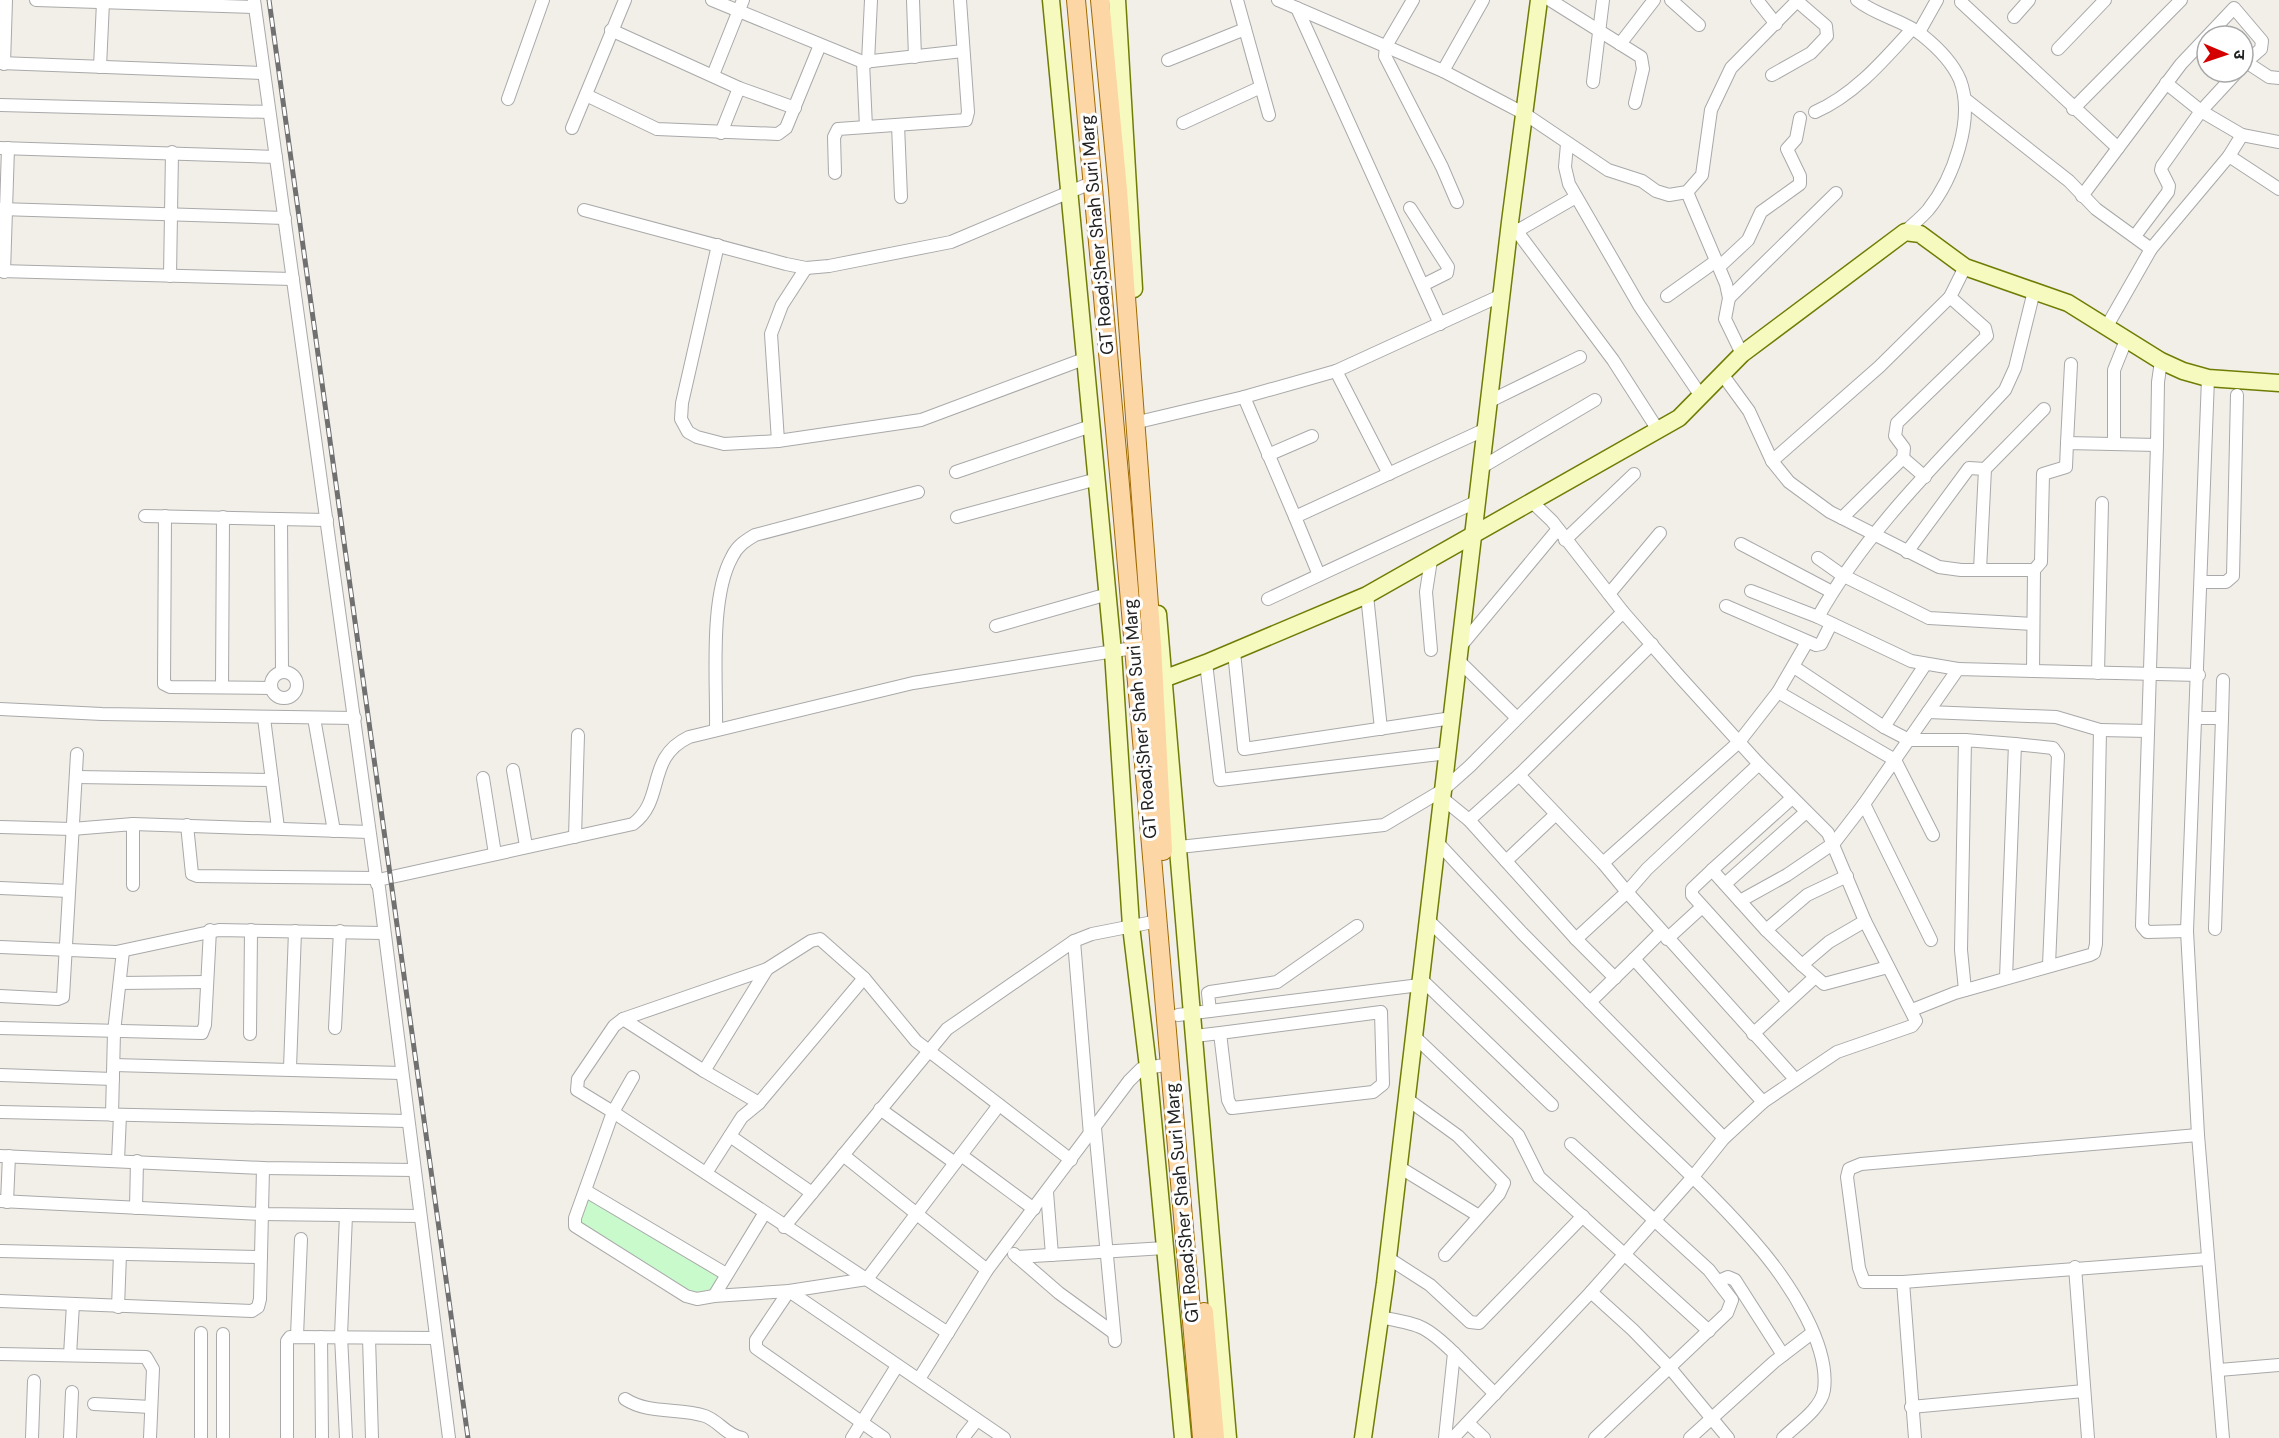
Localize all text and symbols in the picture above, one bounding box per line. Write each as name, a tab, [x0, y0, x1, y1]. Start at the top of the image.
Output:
north arrow	[2195, 24, 2255, 84]
text: उ	[2229, 49, 2250, 60]
street label: GT Road;Sher Shah Suri Marg	[1075, 114, 1119, 356]
street label: GT Road;Sher Shah Suri Marg	[1118, 598, 1162, 840]
street label: GT Road;Sher Shah Suri Marg	[1160, 1082, 1204, 1324]

